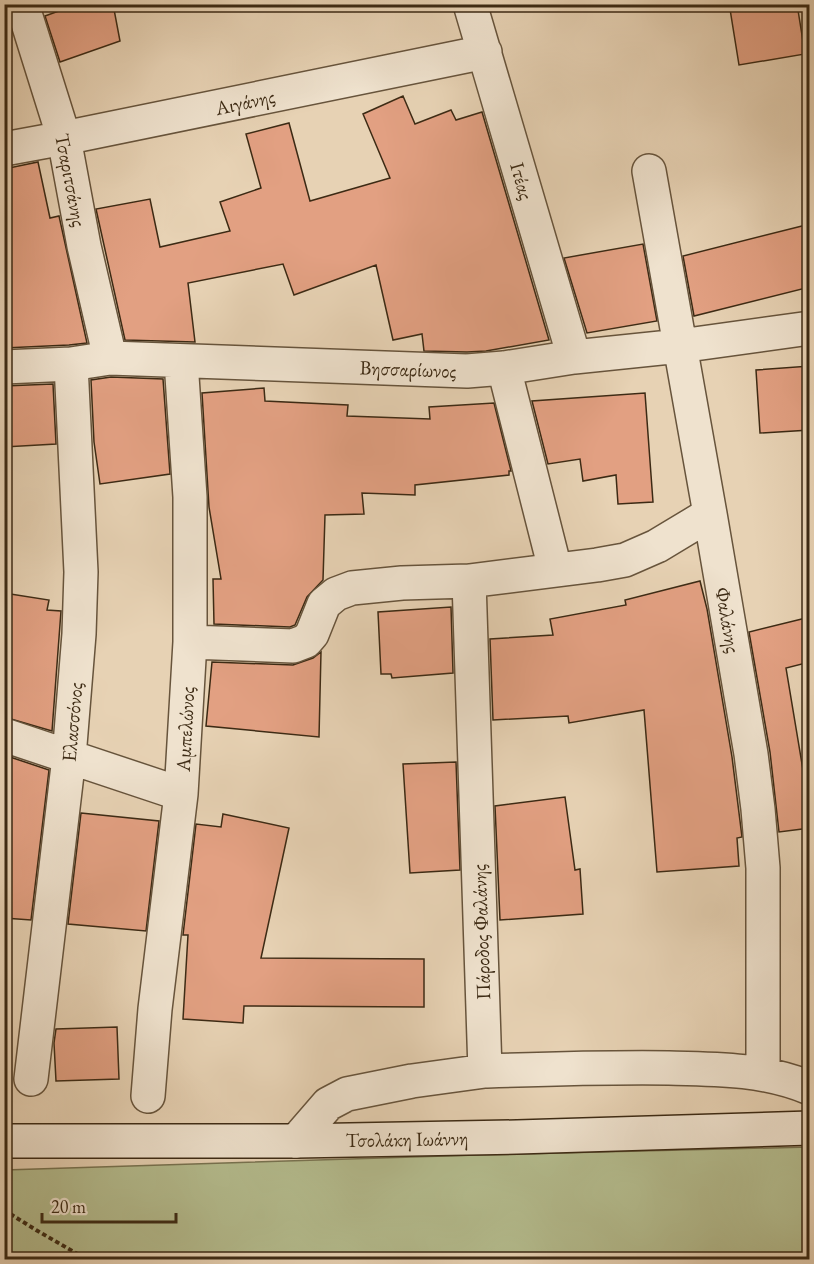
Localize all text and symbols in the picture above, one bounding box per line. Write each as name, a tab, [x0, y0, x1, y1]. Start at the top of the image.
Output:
street label: Αιγάνης	[212, 83, 277, 121]
street label: Τσαριτσάνης	[49, 131, 93, 229]
street label: Ιτέας	[504, 159, 540, 203]
street label: Βησσαρίωνος	[359, 354, 457, 384]
street label: Φαλάνης	[709, 585, 747, 655]
street label: Ελασσόνος	[56, 681, 88, 763]
street label: Αμπελώνος	[170, 686, 200, 773]
street label: Πάροδος Φαλάνης	[466, 864, 496, 1000]
street label: Τσολάκη Ιωάννη	[345, 1125, 469, 1153]
scale bar	[42, 1186, 176, 1224]
text: 20 m	[51, 1195, 86, 1218]

